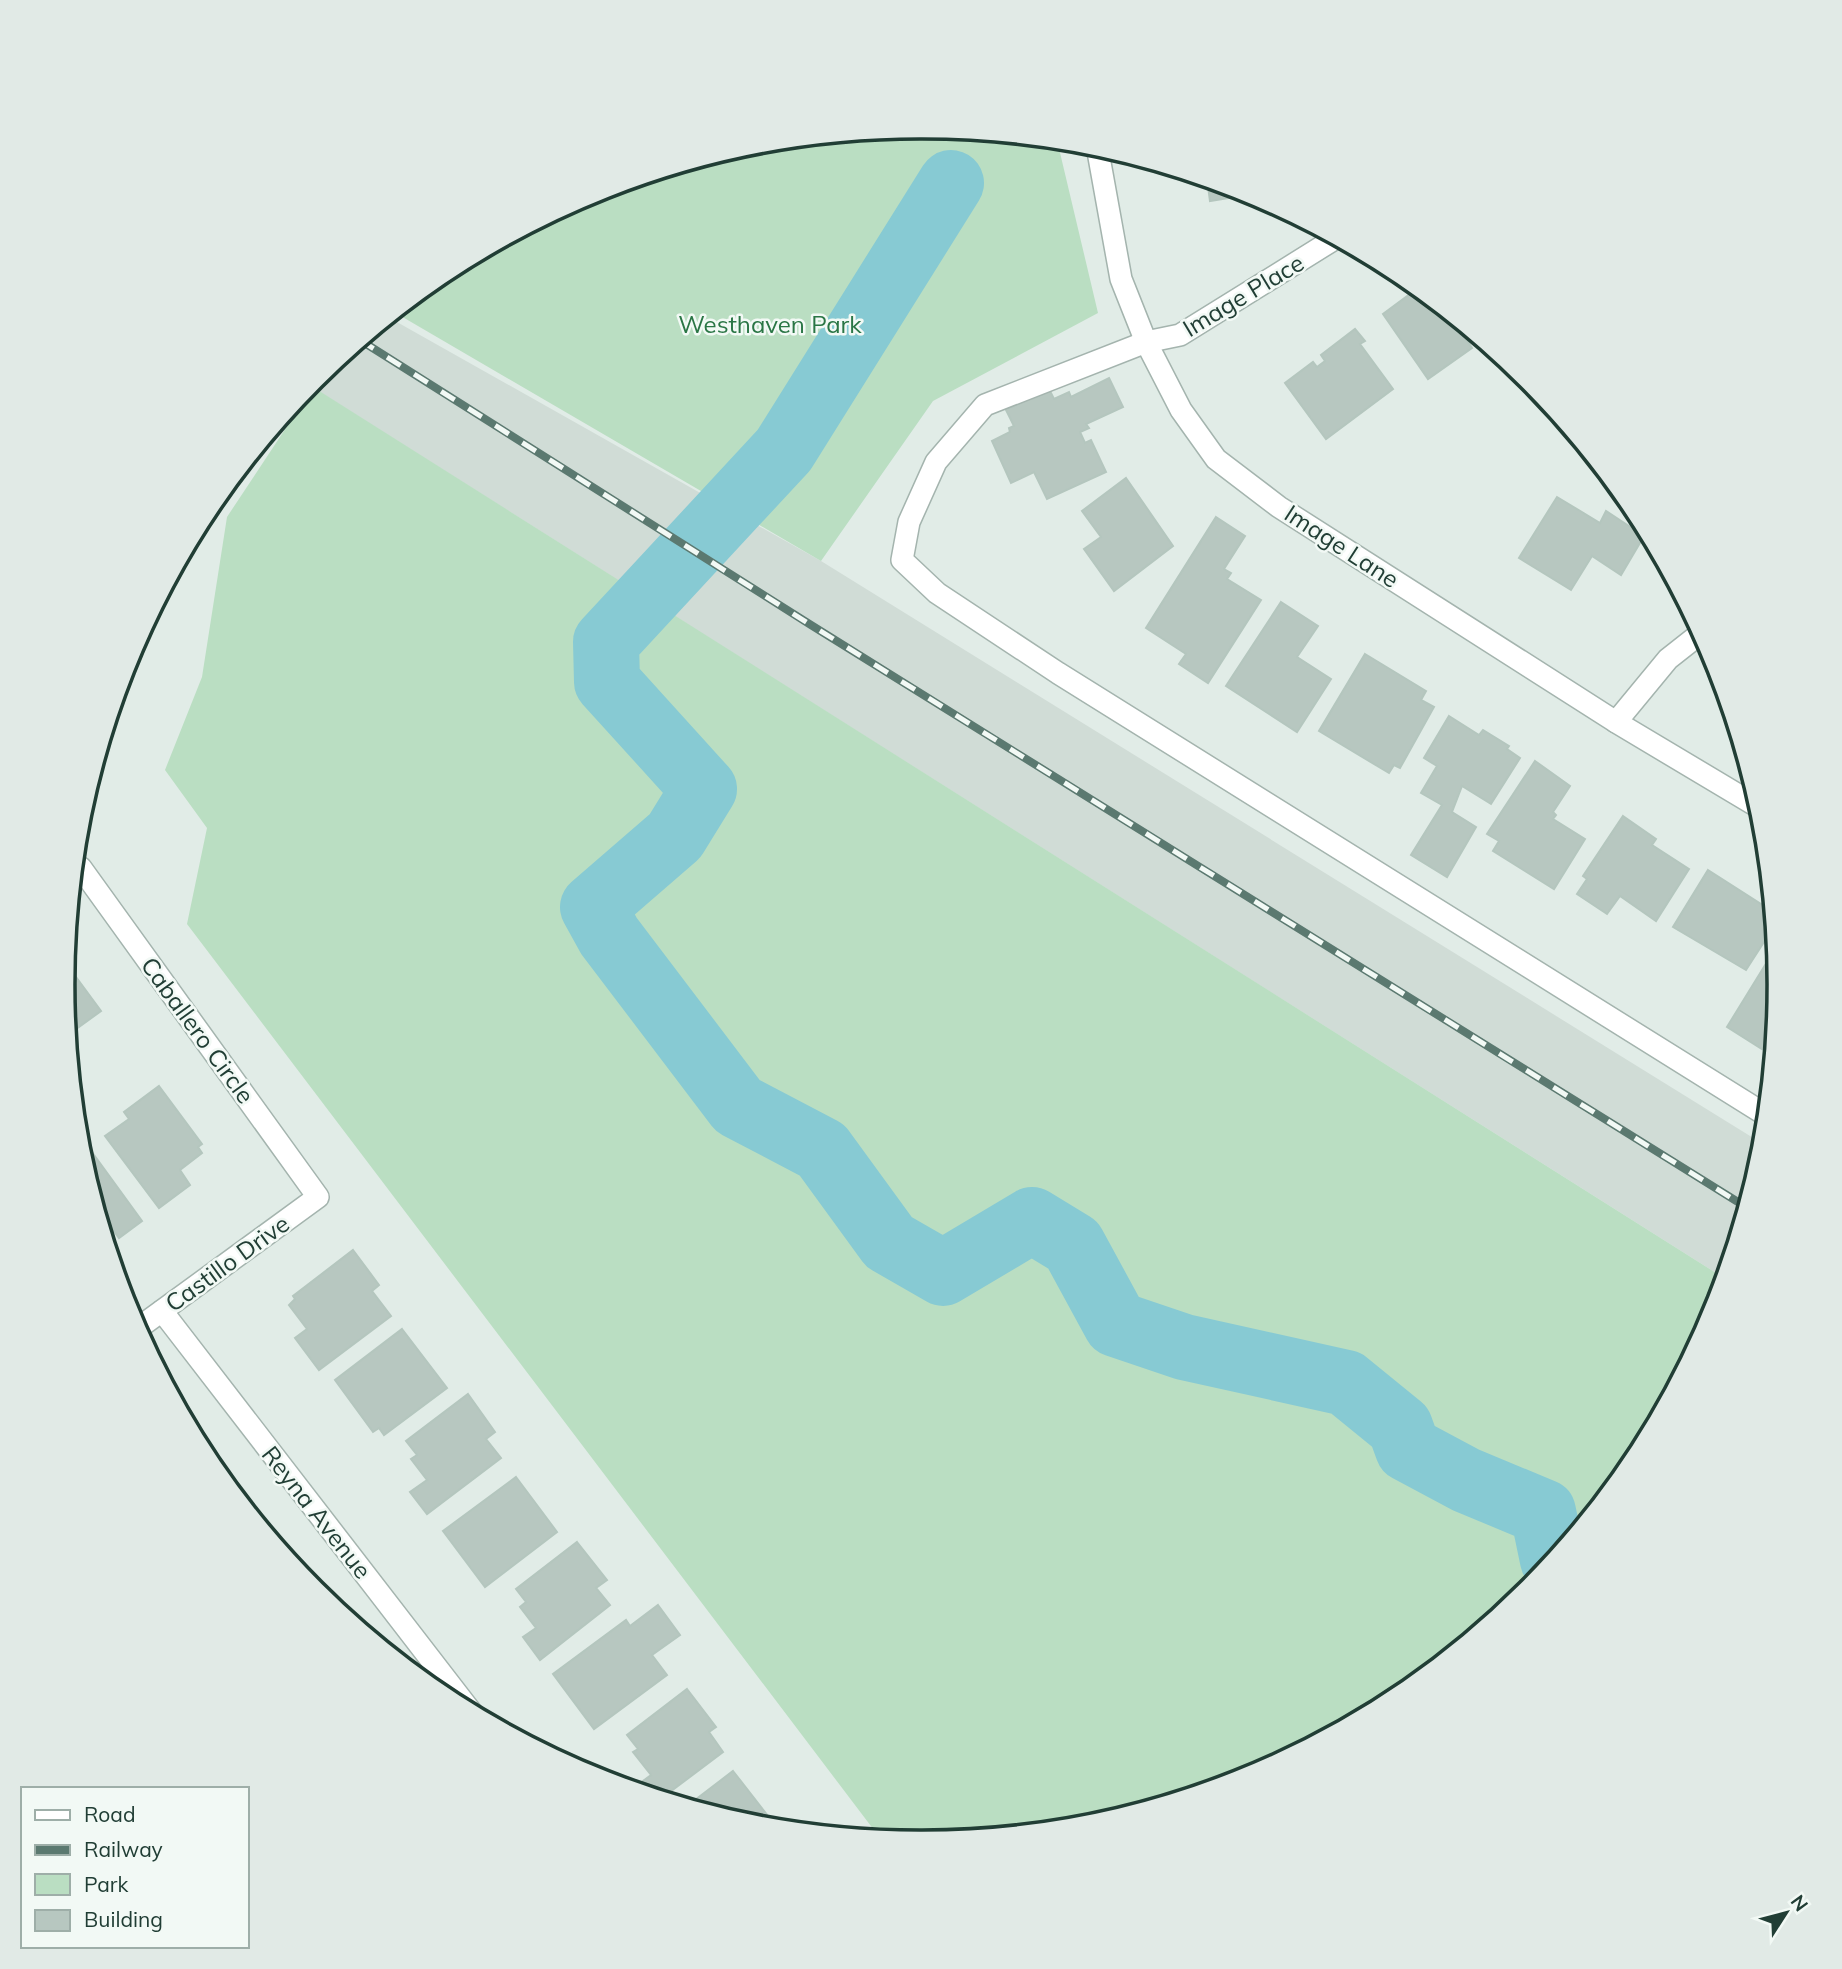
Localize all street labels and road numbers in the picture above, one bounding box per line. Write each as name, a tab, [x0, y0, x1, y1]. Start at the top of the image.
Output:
street label: Image Place	[1177, 247, 1309, 343]
street label: Image Lane	[1279, 498, 1405, 594]
street label: Caballero Circle	[135, 951, 261, 1109]
street label: Castillo Drive	[159, 1208, 295, 1318]
street label: Reyna Avenue	[256, 1440, 378, 1584]

